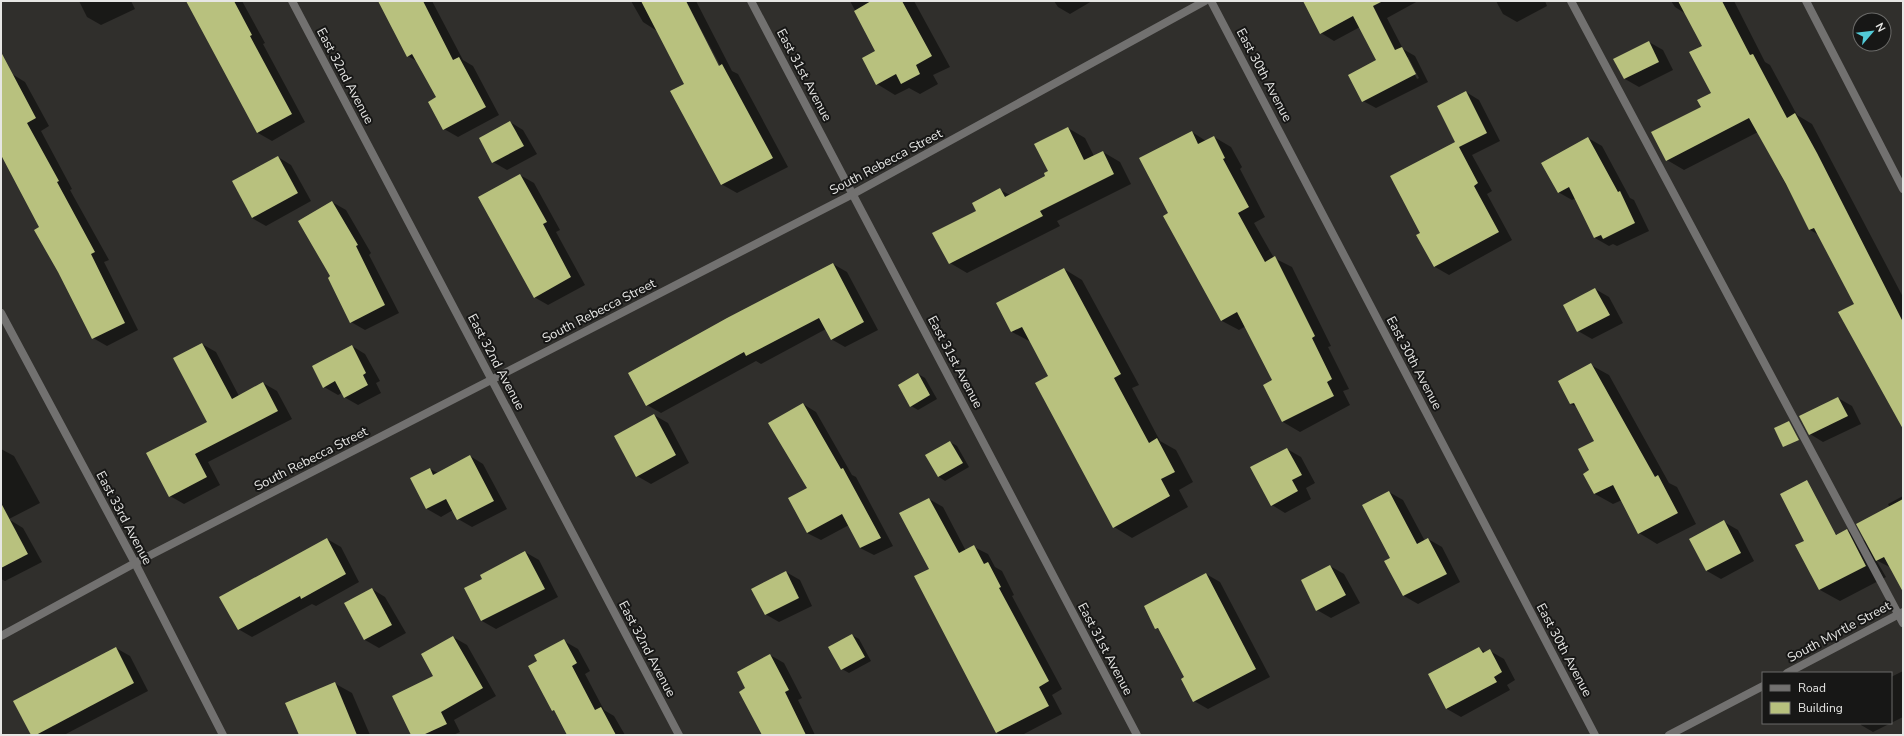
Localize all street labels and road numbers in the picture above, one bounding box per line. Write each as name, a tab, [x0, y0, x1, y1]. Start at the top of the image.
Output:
street label: East 32nd Avenue	[312, 25, 378, 127]
street label: East 30th Avenue	[1232, 25, 1296, 125]
street label: East 31st Avenue	[772, 26, 836, 124]
street label: South Rebecca Street	[826, 124, 946, 199]
street label: South Rebecca Street	[539, 274, 659, 347]
street label: East 32nd Avenue	[463, 311, 529, 413]
street label: East 31st Avenue	[923, 313, 987, 411]
street label: East 30th Avenue	[1382, 313, 1446, 413]
street label: South Rebecca Street	[251, 422, 371, 495]
street label: East 33rd Avenue	[92, 468, 156, 568]
street label: South Myrtle Street	[1784, 597, 1894, 667]
street label: East 32nd Avenue	[614, 598, 680, 700]
street label: East 31st Avenue	[1073, 600, 1137, 698]
street label: East 30th Avenue	[1532, 600, 1596, 700]

